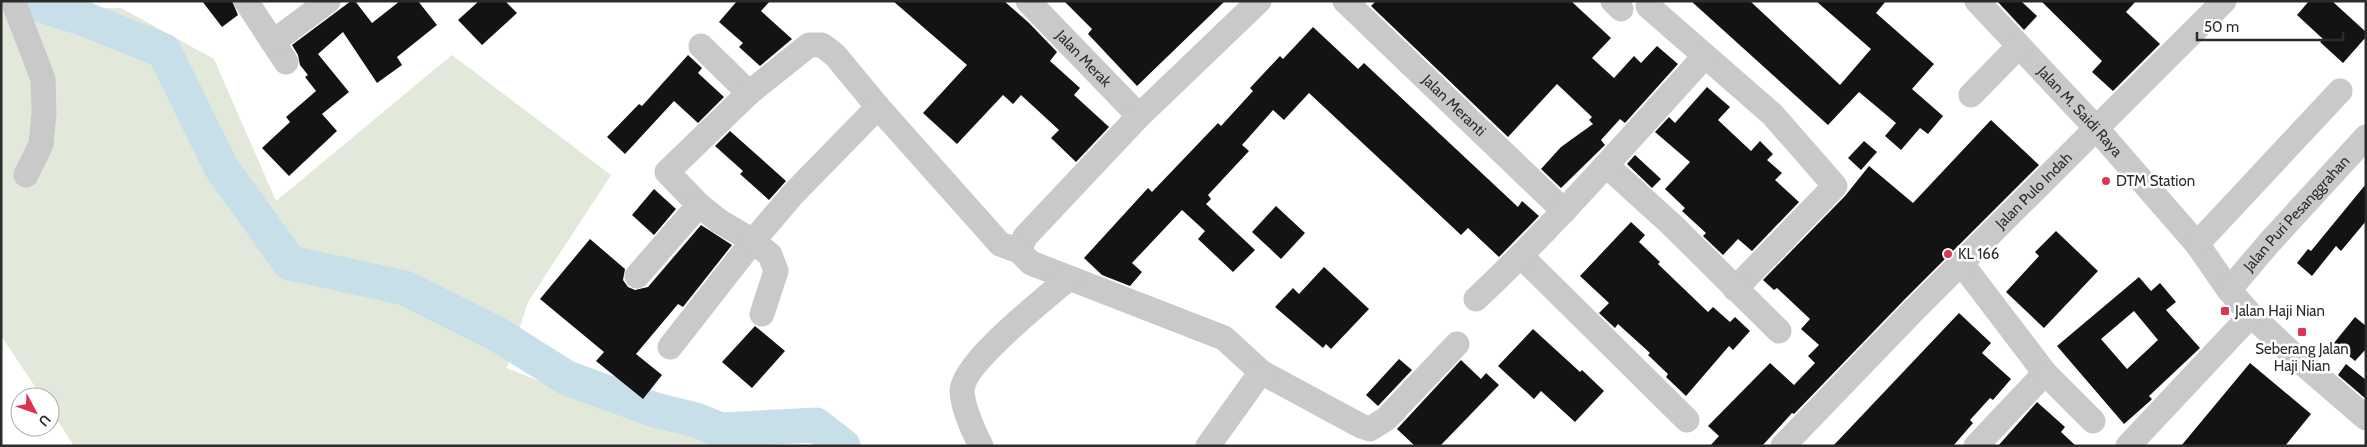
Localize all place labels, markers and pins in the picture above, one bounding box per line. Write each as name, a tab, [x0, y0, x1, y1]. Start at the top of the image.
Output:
place label: DTM Station	[2116, 172, 2195, 190]
marker: DTM Station	[2100, 175, 2112, 187]
place label: KL 166	[1958, 245, 1999, 263]
marker: KL 166	[1942, 248, 1954, 260]
place label: Jalan Haji Nian	[2234, 302, 2325, 320]
marker: Jalan Haji Nian	[2219, 305, 2231, 317]
marker: Seberang Jalan Haji Nian	[2296, 326, 2308, 338]
place label: Seberang Jalan Haji Nian	[2255, 340, 2349, 375]

